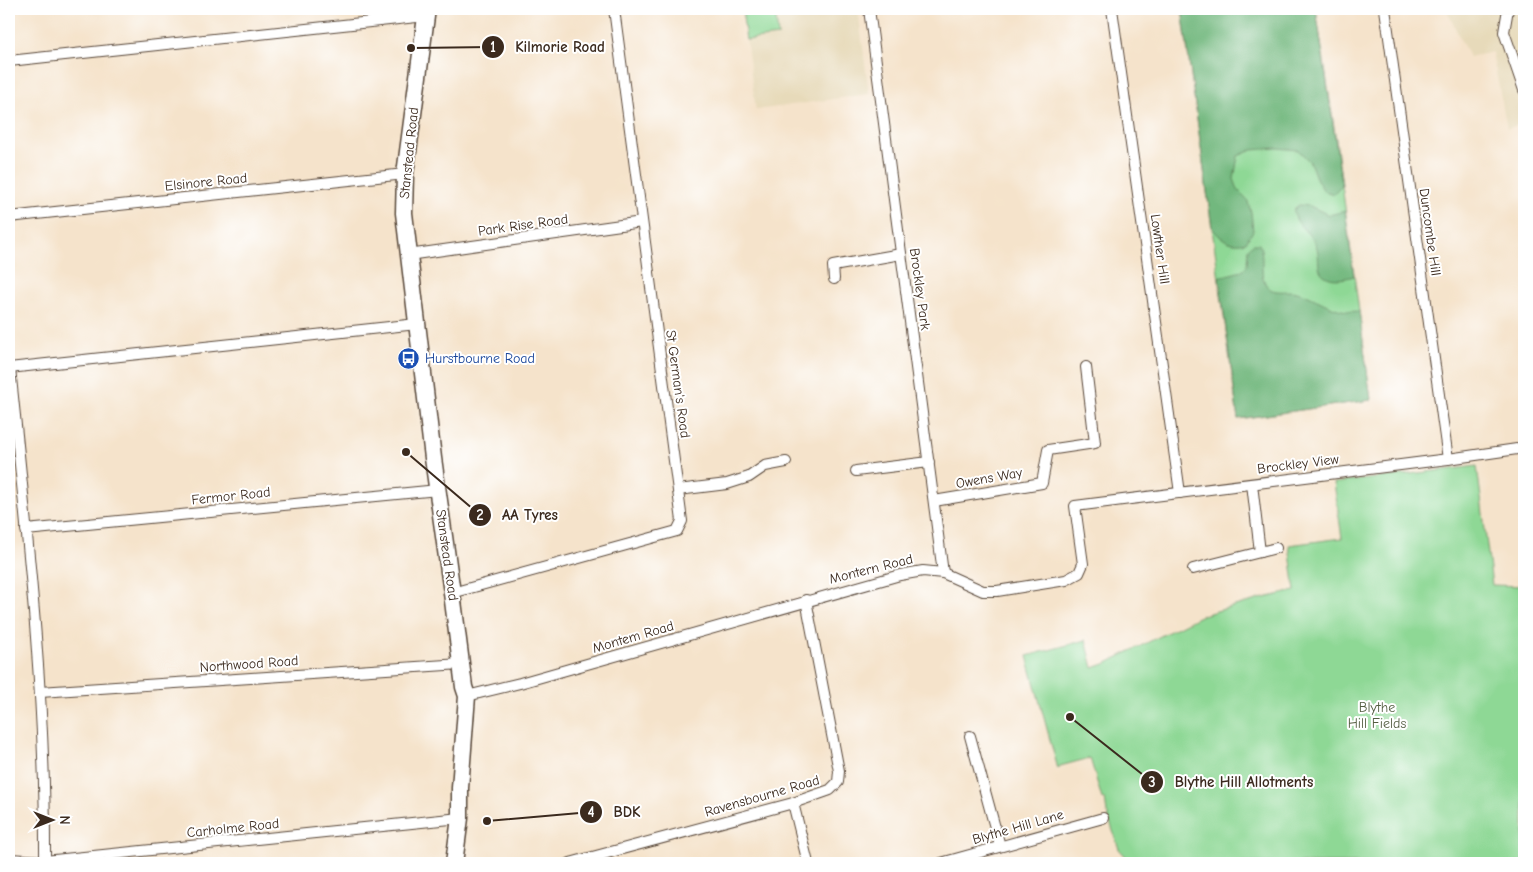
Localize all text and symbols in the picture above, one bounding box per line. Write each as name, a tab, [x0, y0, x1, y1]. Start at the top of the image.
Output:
callout: Kilmorie Road	[481, 32, 615, 62]
text: 1	[490, 38, 496, 56]
text: Kilmorie Road	[515, 38, 605, 56]
street label: Stanstead Road	[396, 106, 422, 200]
street label: Elsinore Road	[164, 169, 248, 195]
street label: Duncombe Hill	[1415, 187, 1445, 277]
street label: Park Rise Road	[477, 210, 569, 240]
street label: Lowther Hill	[1147, 213, 1173, 285]
street label: Brockley Park	[906, 247, 934, 331]
street label: St German's Road	[662, 329, 694, 439]
bus stop icon: Hurstbourne Road	[397, 346, 421, 370]
place label: Hurstbourne Road	[425, 350, 535, 367]
street label: Brockley View	[1256, 450, 1340, 477]
street label: Owens Way	[955, 464, 1024, 492]
street label: Fermor Road	[191, 483, 271, 509]
callout: AA Tyres	[467, 500, 568, 530]
text: 2	[476, 506, 484, 524]
text: AA Tyres	[502, 506, 558, 524]
street label: Stanstead Road	[432, 508, 462, 602]
street label: Montern Road	[827, 550, 915, 588]
street label: Montem Road	[590, 617, 676, 657]
street label: Northwood Road	[199, 652, 299, 676]
park label: Blythe Hill Fields	[1348, 699, 1407, 732]
callout: Blythe Hill Allotments	[1140, 767, 1323, 797]
street label: Ravensbourne Road	[703, 771, 821, 821]
text: 3	[1148, 773, 1156, 791]
text: Blythe Hill Allotments	[1175, 773, 1313, 791]
north arrow	[28, 794, 78, 844]
callout: BDK	[578, 797, 650, 827]
text: 4	[587, 803, 595, 821]
text: BDK	[614, 803, 641, 821]
street label: Blythe Hill Lane	[970, 806, 1066, 848]
text: N	[56, 815, 73, 825]
street label: Carholme Road	[186, 815, 280, 841]

